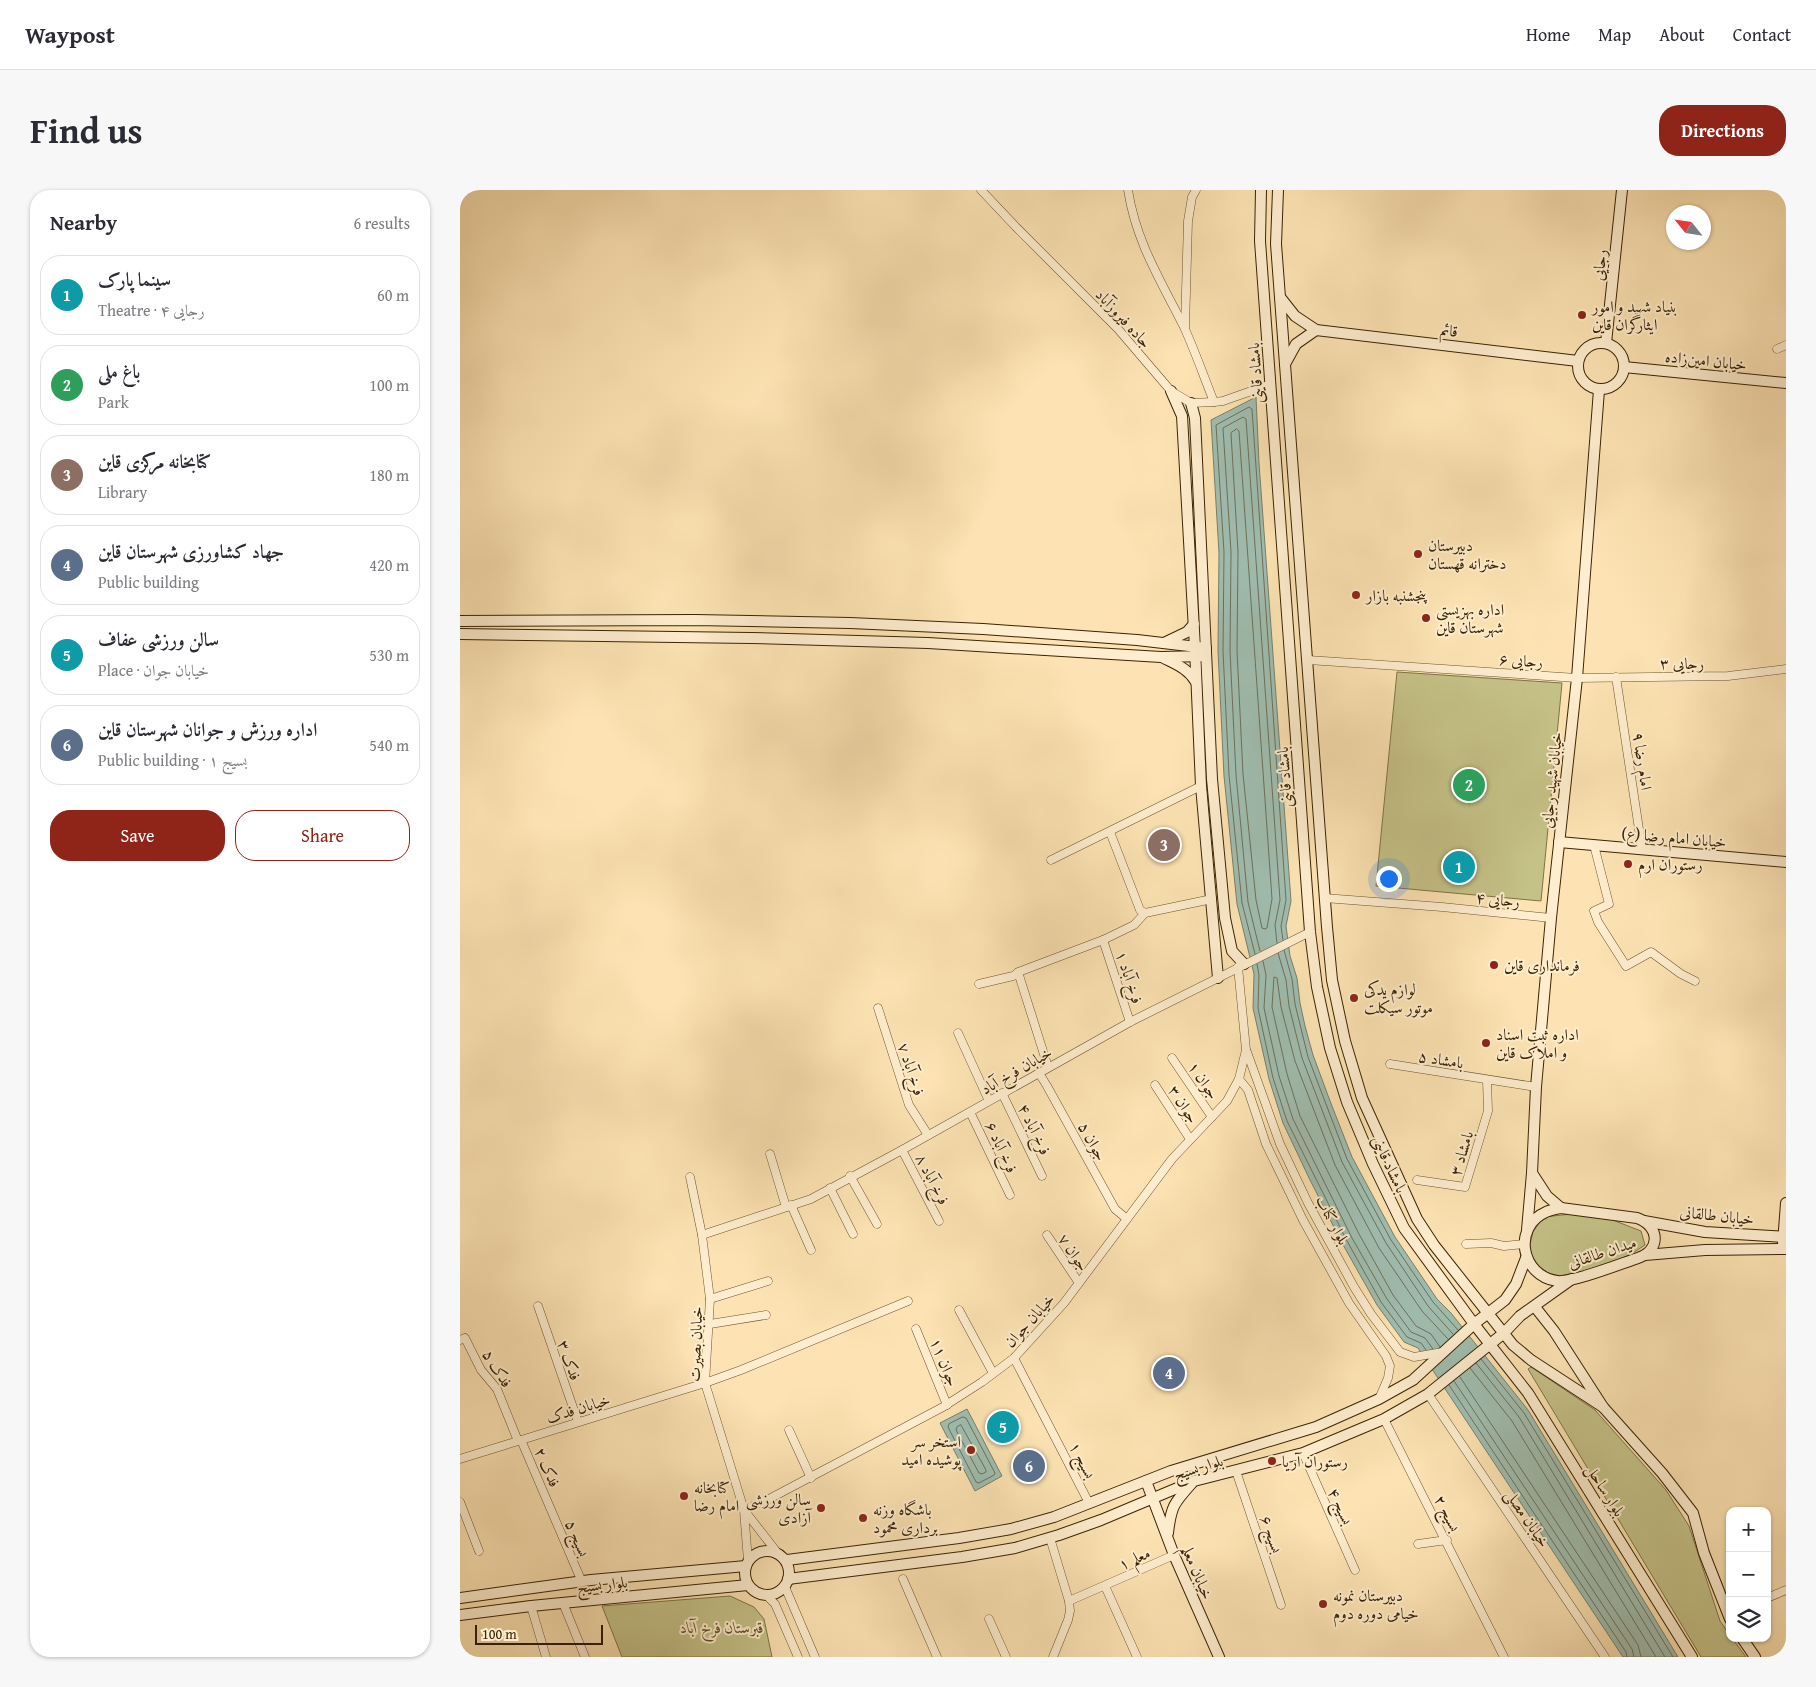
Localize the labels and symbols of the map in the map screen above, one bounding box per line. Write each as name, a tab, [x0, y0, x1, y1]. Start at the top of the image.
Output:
north arrow	[1666, 205, 1711, 250]
street label: رجایی	[1585, 248, 1613, 282]
street label: جاده فیروزآباد	[1090, 283, 1158, 353]
place label: بنیاد شهید و امور ایثارگران قاین	[1590, 294, 1677, 336]
marker: بنیاد شهید و امور ایثارگران قاین	[1576, 309, 1588, 321]
street label: قائم	[1438, 317, 1459, 346]
street label: بامشاد قاینی	[1241, 342, 1269, 404]
street label: خیابان امین‌زاده	[1664, 344, 1748, 376]
place label: دبیرستان دخترانه قهستان	[1428, 533, 1507, 575]
marker: دبیرستان دخترانه قهستان	[1412, 548, 1424, 560]
place label: پنجشنبه بازار	[1364, 583, 1428, 607]
marker: پنجشنبه بازار	[1350, 589, 1362, 601]
place label: اداره بهزیستی شهرستان قاین	[1436, 597, 1504, 639]
marker: اداره بهزیستی شهرستان قاین	[1420, 612, 1432, 624]
street label: رجایی ۶	[1498, 646, 1544, 674]
street label: رجایی ۳	[1660, 651, 1704, 675]
street label: امام رضا ۹	[1624, 730, 1659, 792]
street label: خیابان شهید رجایی	[1534, 731, 1568, 829]
street label: بامشاد قاینی	[1270, 746, 1298, 808]
pin: 2	[1453, 766, 1485, 804]
street label: خیابان امام رضا (ع)	[1620, 820, 1727, 857]
pin: 3	[1148, 826, 1180, 864]
pin: 1	[1443, 848, 1475, 886]
place label: رستوران ارم	[1638, 852, 1703, 879]
marker: رستوران ارم	[1622, 858, 1634, 870]
your location	[1376, 866, 1402, 892]
street label: رجایی ۴	[1475, 885, 1521, 913]
street label: فرخ آباد ۱	[1107, 947, 1150, 1008]
place label: فرمانداری قاین	[1504, 953, 1580, 977]
marker: فرمانداری قاین	[1488, 959, 1500, 971]
place label: لوازم یدکی موتور سیکلت	[1364, 977, 1433, 1019]
marker: لوازم یدکی موتور سیکلت	[1348, 992, 1360, 1004]
place label: اداره ثبت اسناد و املاک قاین	[1496, 1022, 1579, 1064]
marker: اداره ثبت اسناد و املاک قاین	[1480, 1037, 1492, 1049]
street label: فرخ آباد ۷	[889, 1039, 932, 1100]
street label: خیابان فرخ آباد	[976, 1040, 1058, 1103]
street label: بامشاد ۵	[1417, 1044, 1465, 1074]
street label: جوان ۱	[1182, 1056, 1226, 1104]
street label: جوان ۳	[1163, 1080, 1205, 1128]
street label: فرخ آباد ۴	[1010, 1099, 1058, 1160]
street label: فرخ آباد ۶	[977, 1117, 1024, 1178]
street label: جوان ۵	[1072, 1117, 1114, 1165]
street label: بامشاد ۳	[1443, 1128, 1479, 1178]
street label: بامشاد قاینی	[1366, 1131, 1414, 1197]
street label: فرخ آباد ۸	[907, 1149, 956, 1210]
street label: بلوار کتاب	[1310, 1191, 1356, 1249]
street label: خیابان طالقانی	[1679, 1199, 1755, 1231]
street label: جوان ۷	[1052, 1228, 1096, 1276]
street label: میدان طالقانی	[1565, 1230, 1639, 1274]
street label: خیابان جوان	[998, 1287, 1060, 1353]
street label: خیابان بصیرت	[682, 1306, 708, 1382]
street label: جوان ۱۱	[924, 1334, 966, 1390]
street label: فدک ۳	[552, 1337, 588, 1383]
street label: فدک ۵	[477, 1344, 519, 1392]
pin: 4	[1153, 1354, 1185, 1392]
street label: خیابان فدک	[543, 1387, 613, 1429]
pin: 5	[987, 1408, 1019, 1446]
place label: استخر سر پوشیده امید	[901, 1429, 962, 1471]
street label: بسیج ۱	[1061, 1437, 1103, 1484]
street label: فدک ۲	[529, 1443, 567, 1491]
marker: استخر سر پوشیده امید	[965, 1444, 977, 1456]
pin: 6	[1013, 1447, 1045, 1485]
street label: بلوار بسیج	[1170, 1448, 1227, 1489]
place label: رستوران آریا	[1282, 1449, 1348, 1473]
marker: رستوران آریا	[1266, 1455, 1278, 1467]
street label: بلوار ساحل	[1580, 1459, 1632, 1521]
place label: کتابخانه امام رضا	[694, 1475, 739, 1520]
street label: بسیج ۴	[1319, 1484, 1360, 1530]
street label: خیابان مصلی	[1500, 1484, 1556, 1552]
place label: سالن ورزشی آزادی	[746, 1487, 813, 1529]
marker: کتابخانه امام رضا	[678, 1490, 690, 1502]
street label: بسیج ۲	[1426, 1490, 1468, 1537]
place label: باشگاه وزنه برداری محمود	[873, 1497, 938, 1539]
marker: سالن ورزشی آزادی	[815, 1502, 827, 1514]
marker: باشگاه وزنه برداری محمود	[857, 1512, 869, 1524]
street label: بسیج ۶	[1252, 1512, 1290, 1558]
street label: بسیج ۵	[557, 1516, 597, 1562]
street label: معلم ۱	[1114, 1540, 1156, 1580]
street label: خیابان معلم	[1171, 1541, 1220, 1605]
street label: بلوار بسیج	[575, 1569, 629, 1602]
place label: دبیرستان نمونه خیامی دوره دوم	[1333, 1583, 1419, 1628]
marker: دبیرستان نمونه خیامی دوره دوم	[1317, 1598, 1329, 1610]
park label: قبرستان فرخ آباد	[680, 1615, 764, 1642]
scale bar	[475, 1622, 602, 1645]

